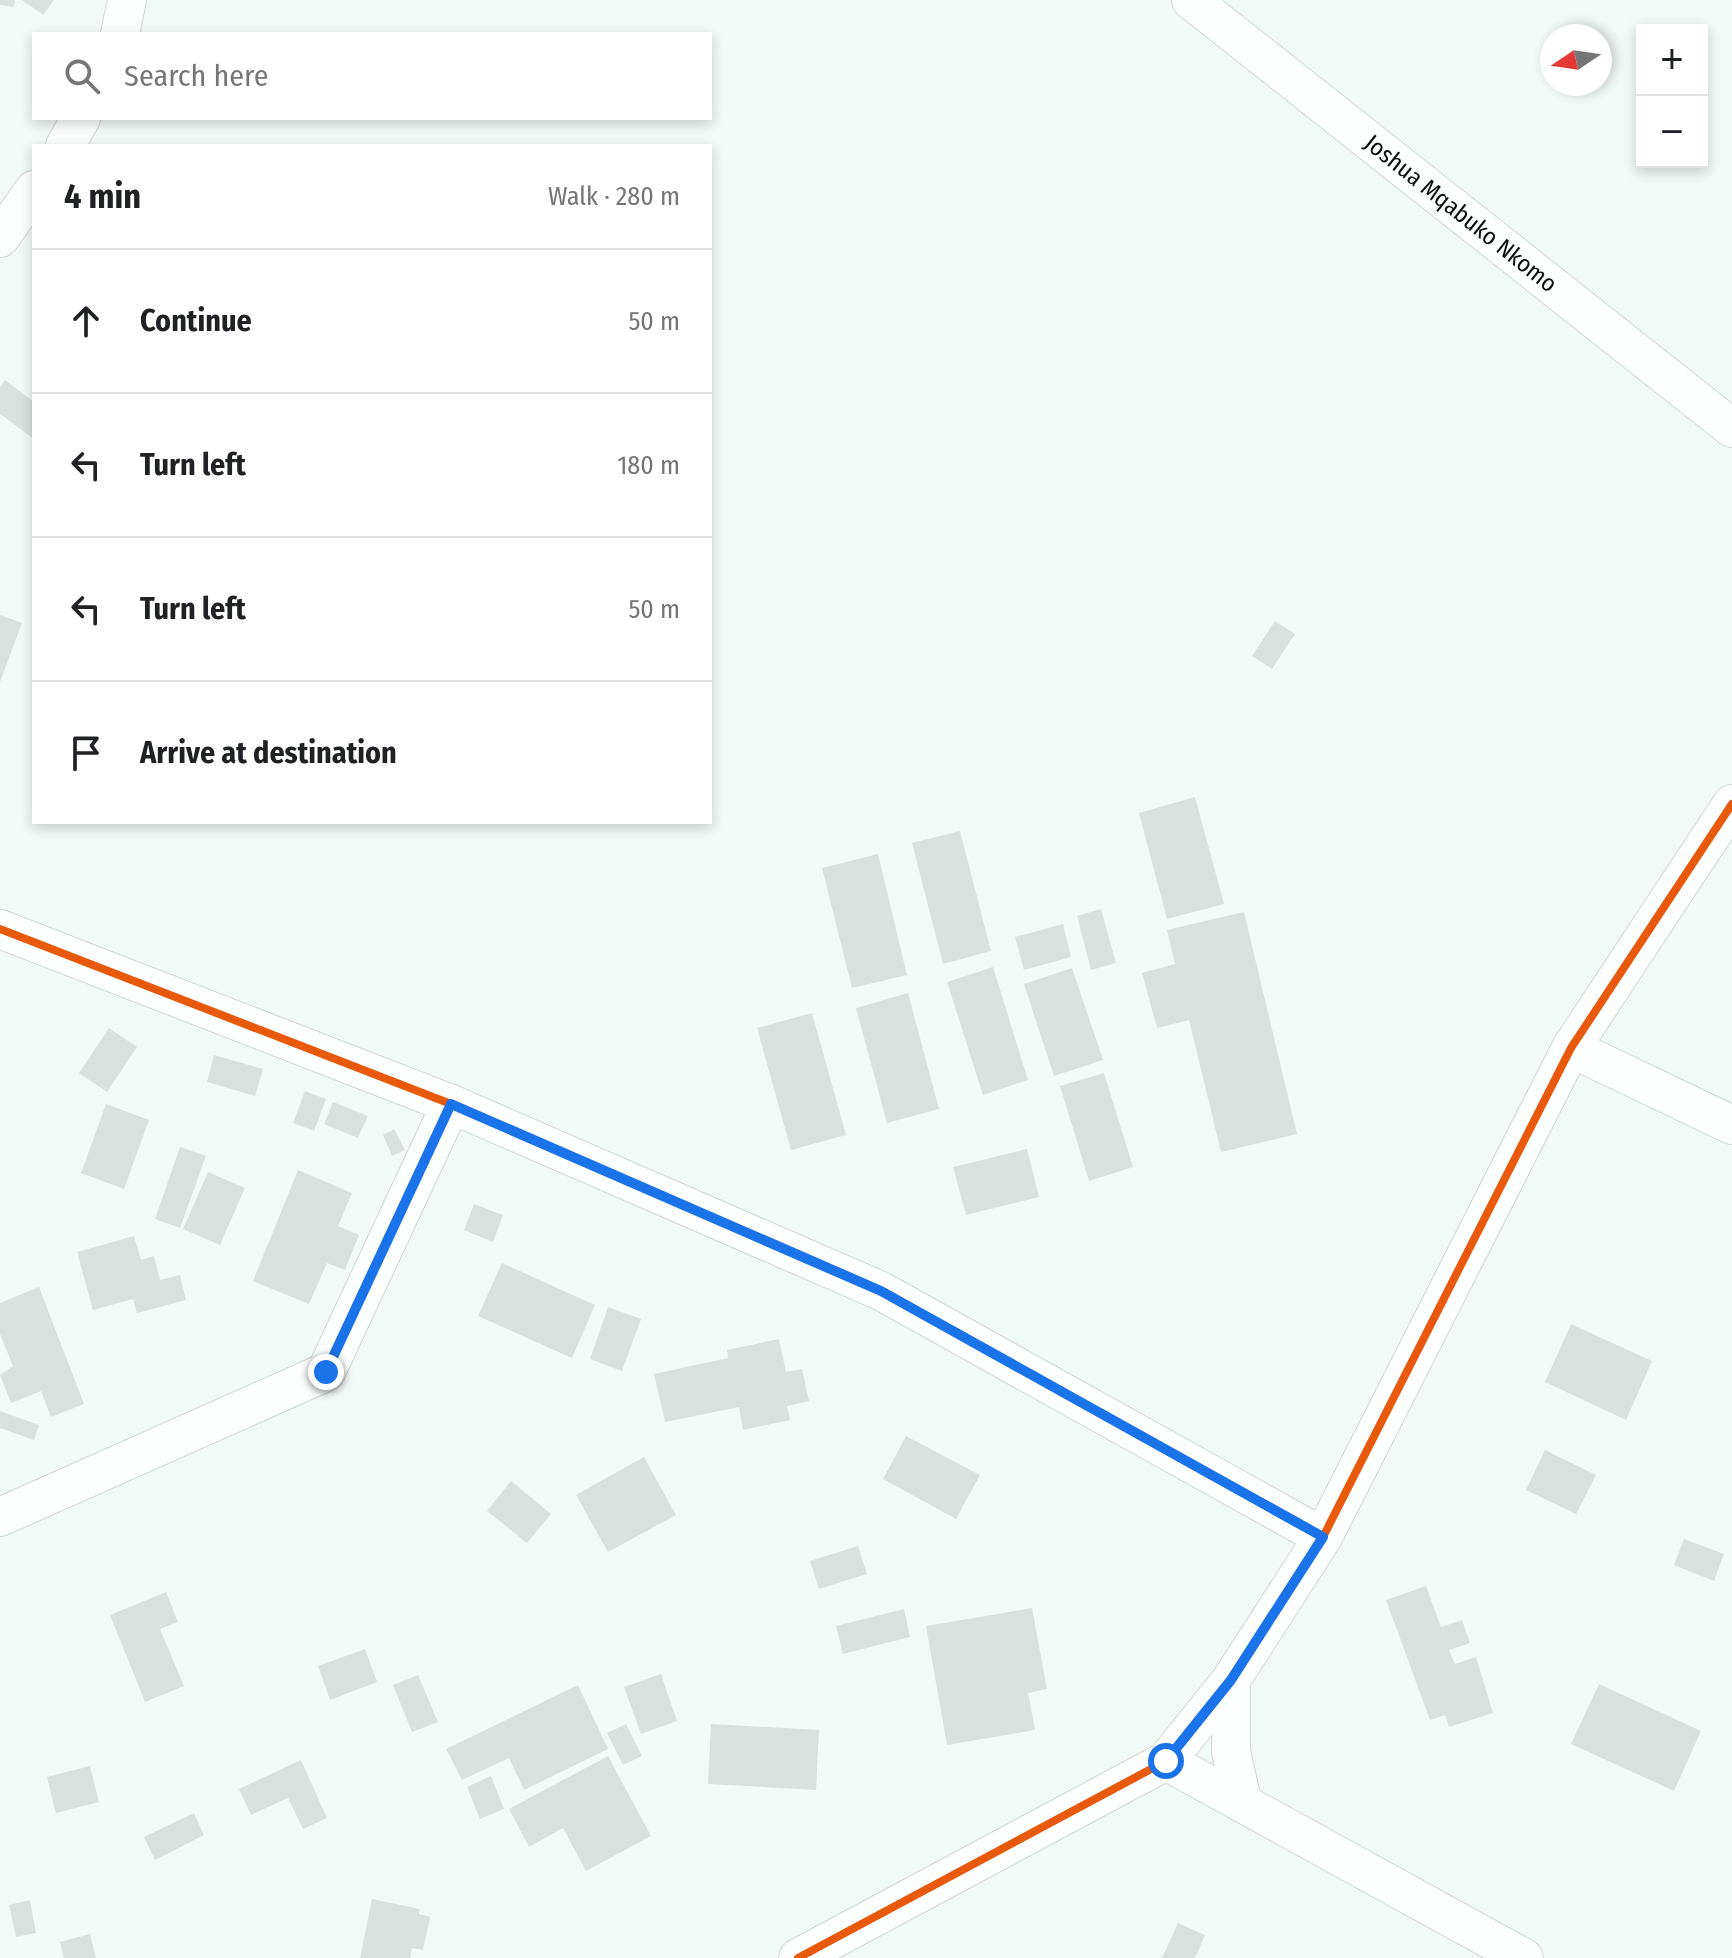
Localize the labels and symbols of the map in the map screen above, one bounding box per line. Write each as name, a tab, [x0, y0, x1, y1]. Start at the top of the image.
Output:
north arrow	[1540, 24, 1612, 96]
street label: Joshua Mqabuko Nkomo	[1359, 129, 1563, 298]
route end	[308, 1354, 344, 1390]
route start	[1148, 1743, 1184, 1779]

